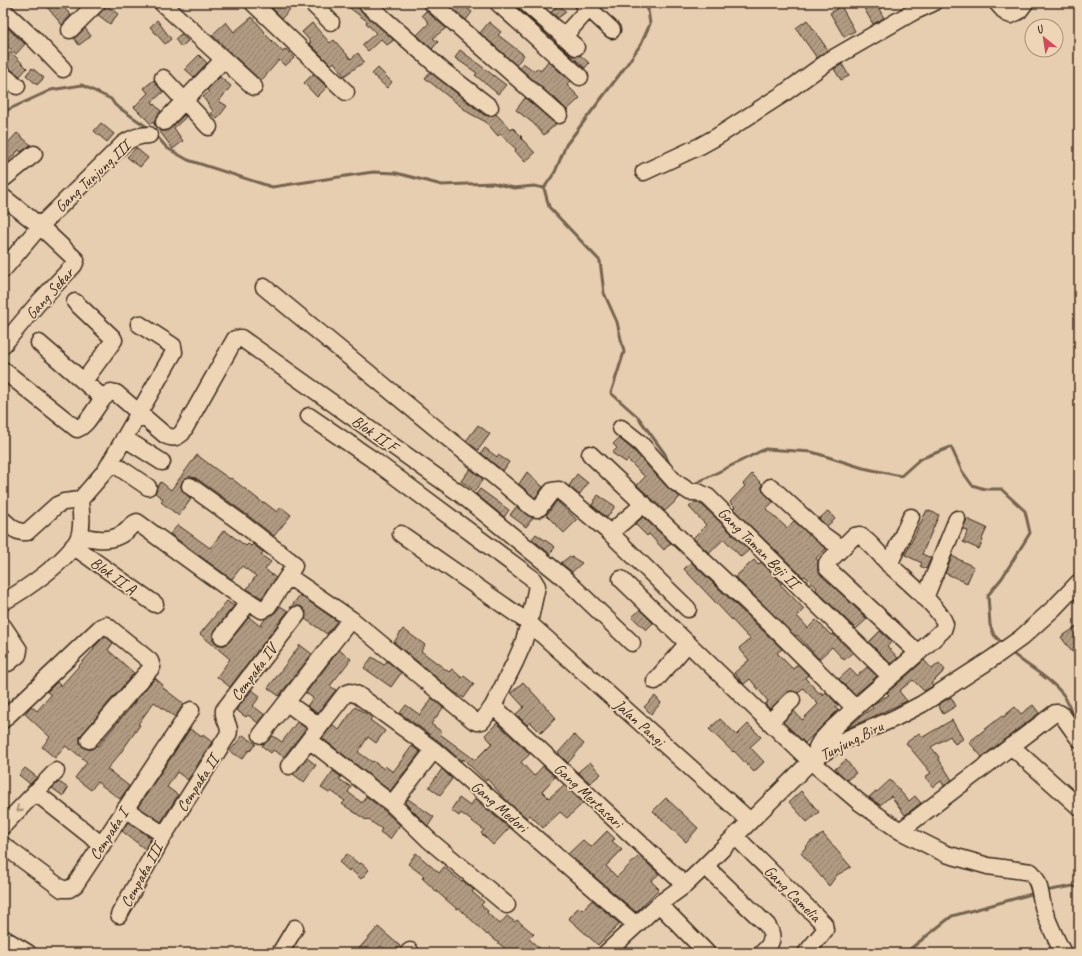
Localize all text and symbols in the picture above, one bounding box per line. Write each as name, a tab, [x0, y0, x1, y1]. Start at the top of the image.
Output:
north arrow	[1024, 18, 1064, 58]
text: U	[1033, 21, 1047, 37]
street label: Gang Tunjung III	[51, 134, 137, 217]
street label: Gang Sekar	[21, 262, 80, 324]
street label: Blok II F	[348, 411, 404, 459]
street label: Gang Taman Beji II	[713, 503, 806, 595]
street label: Blok II A	[87, 553, 141, 600]
street label: Cempaka IV	[226, 638, 283, 705]
street label: Jalan Pangi	[609, 694, 670, 752]
street label: Tunjung Biru	[817, 716, 887, 765]
street label: Cempaka II	[172, 748, 225, 816]
street label: Gang Mertasari	[550, 759, 628, 834]
street label: Gang Medori	[467, 777, 533, 838]
street label: Cempaka I	[85, 802, 135, 864]
one-way arrow	[16, 804, 24, 812]
street label: Cempaka III	[116, 837, 169, 911]
street label: Gang Camelia	[760, 861, 826, 927]

